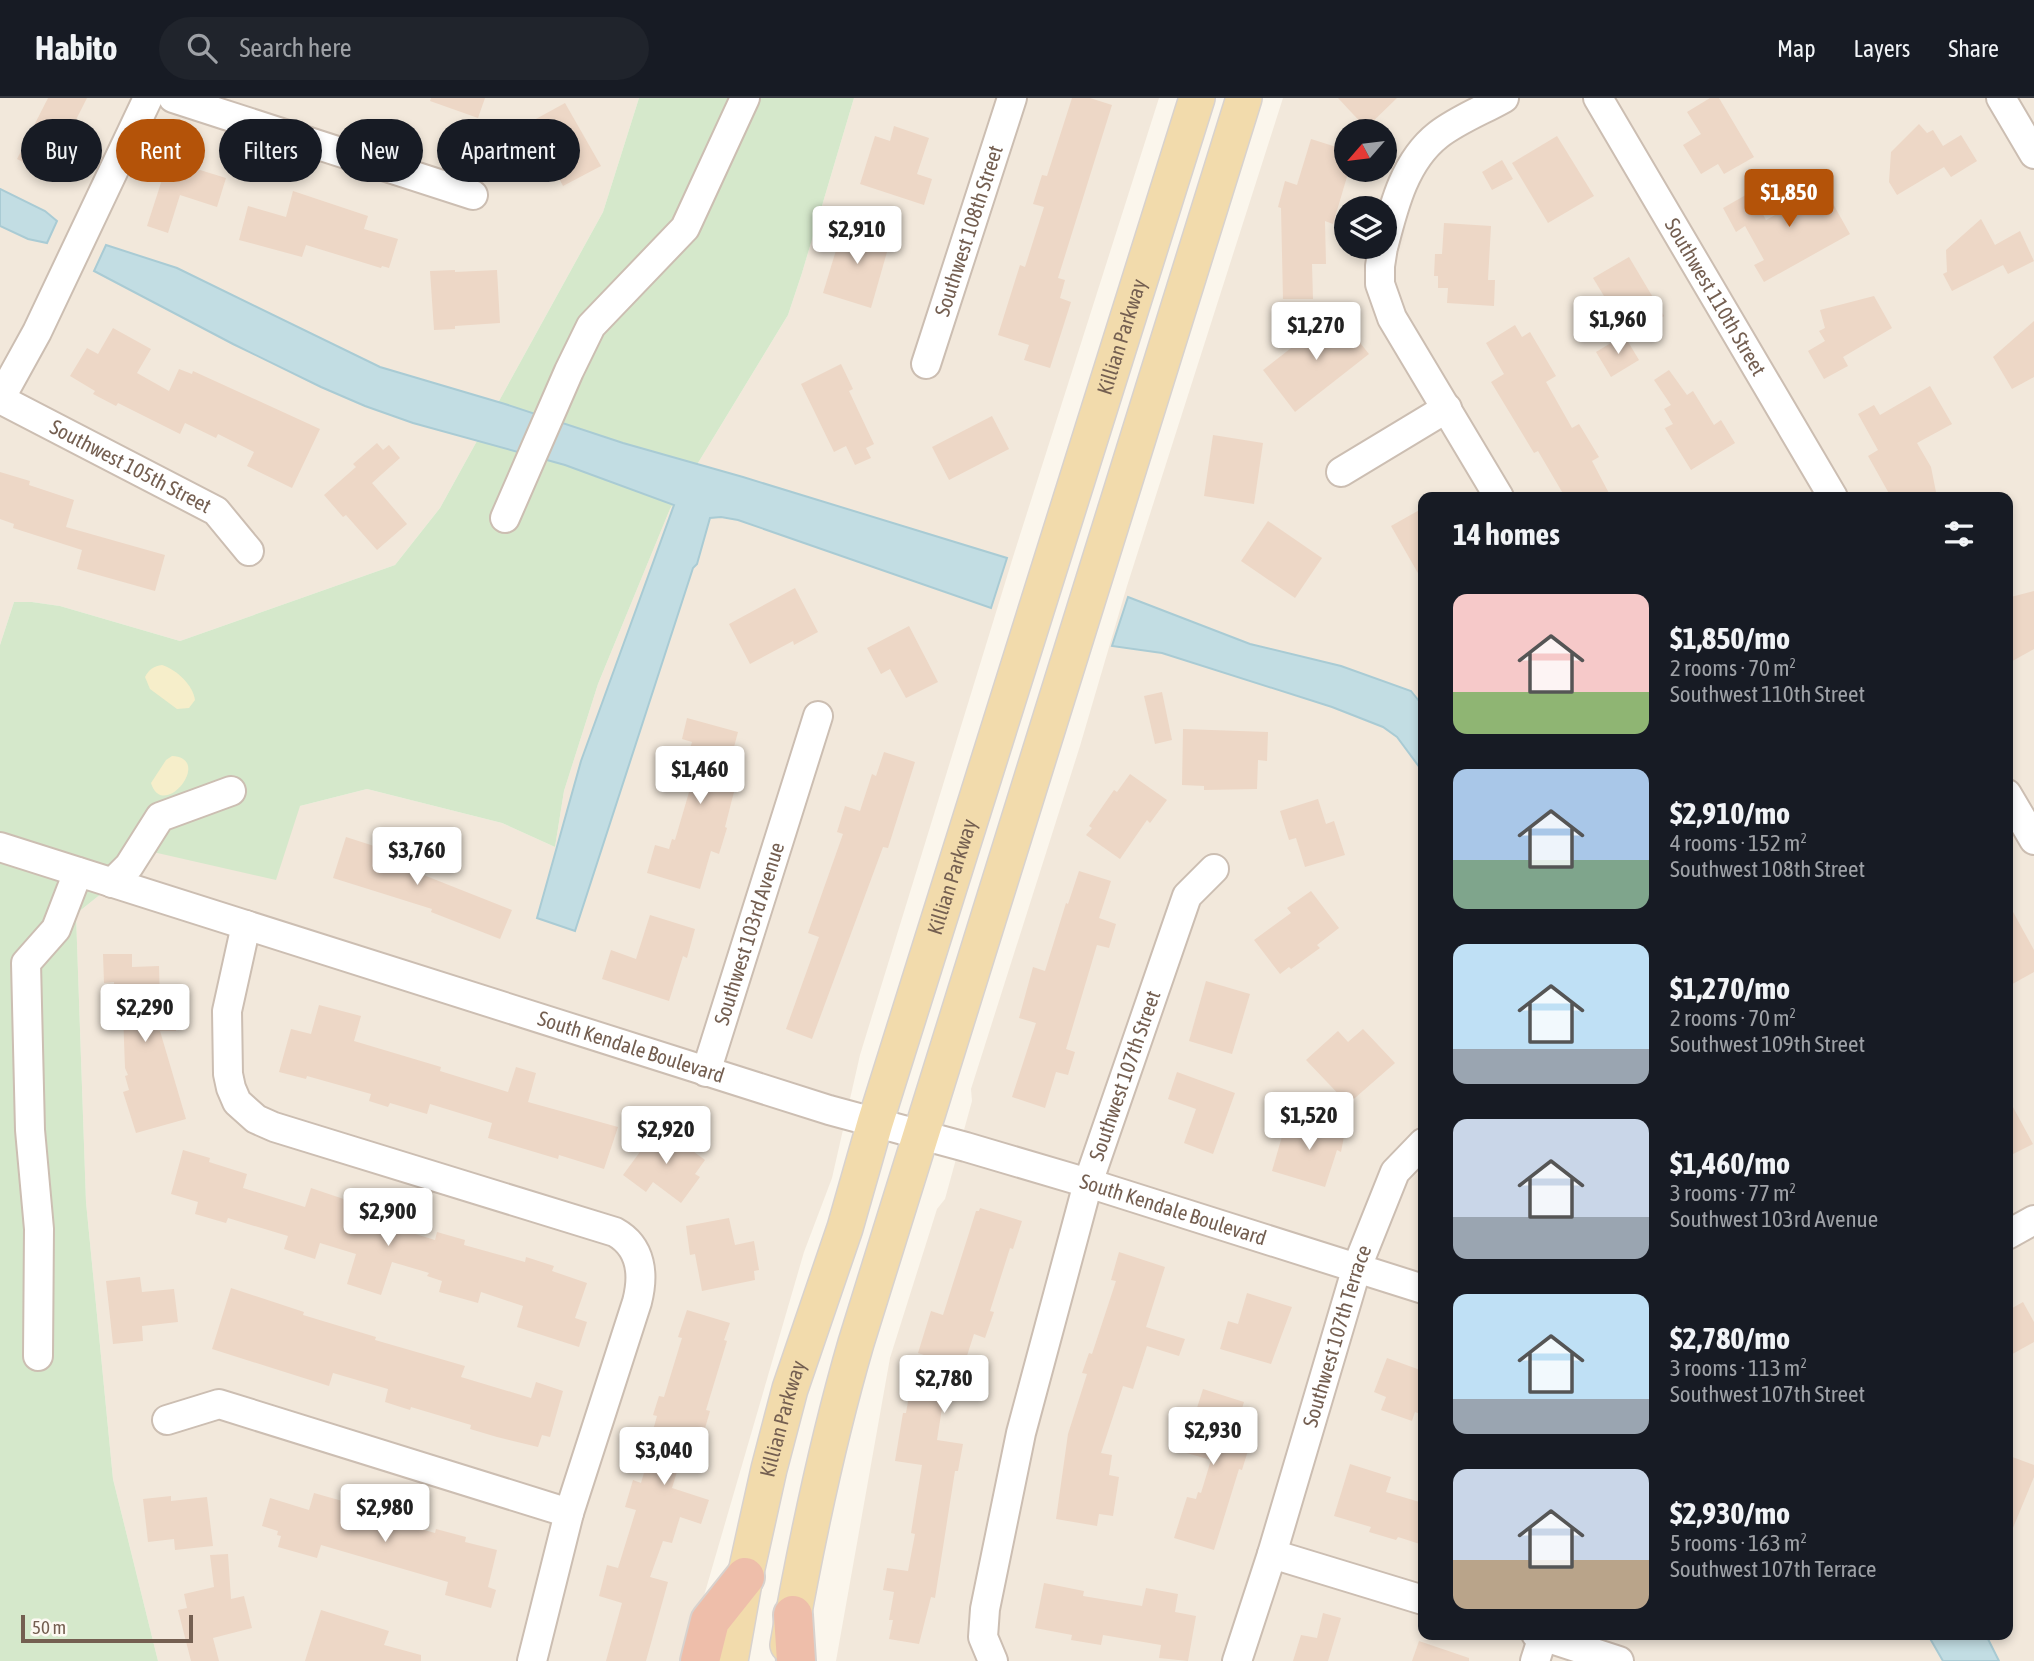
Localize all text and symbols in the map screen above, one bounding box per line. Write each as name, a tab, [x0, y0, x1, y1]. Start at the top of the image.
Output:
search box	[159, 17, 649, 80]
text: Habito	[35, 29, 117, 67]
icon: search	[183, 29, 221, 67]
text: Search here	[239, 33, 352, 63]
text: Map	[1777, 35, 1816, 62]
text: Layers	[1854, 35, 1910, 62]
text: Share	[1948, 35, 1999, 62]
chip: Buy	[21, 119, 102, 182]
chip: Rent	[116, 119, 205, 182]
chip: Filters	[219, 119, 322, 182]
chip: New	[336, 119, 423, 182]
chip: Apartment	[437, 119, 580, 182]
north arrow	[1334, 119, 1396, 182]
map controls	[1334, 119, 1397, 259]
street label: Southwest 108th Street	[929, 142, 1007, 319]
pin: $1,850	[1732, 170, 1846, 229]
text: $1,850	[1761, 179, 1818, 205]
button: layers	[1334, 196, 1397, 259]
pin: $2,910	[800, 206, 914, 266]
street label: Southwest 110th Street	[1661, 214, 1772, 379]
text: $2,910	[829, 216, 886, 242]
street label: Killian Parkway	[1092, 276, 1151, 397]
pin: $1,960	[1561, 296, 1675, 356]
pin: $1,270	[1259, 302, 1373, 362]
text: $1,960	[1590, 306, 1647, 332]
text: $1,270	[1288, 312, 1345, 338]
street label: Southwest 105th Street	[46, 414, 216, 517]
icon: filters	[1940, 515, 1978, 553]
text: 14 homes	[1453, 517, 1560, 551]
text: $1,850/mo	[1670, 621, 1790, 655]
icon: home	[1509, 622, 1593, 706]
text: 2 rooms · 70 m²	[1670, 655, 1796, 681]
text: Southwest 110th Street	[1670, 681, 1865, 707]
pin: $1,460	[643, 746, 757, 806]
text: $1,460	[672, 756, 729, 782]
text: $2,910/mo	[1670, 796, 1790, 830]
icon: home	[1509, 797, 1593, 881]
street label: Killian Parkway	[922, 815, 981, 937]
pin: $3,760	[360, 828, 474, 887]
text: 4 rooms · 152 m²	[1670, 830, 1807, 856]
text: $3,760	[389, 837, 446, 863]
street label: Southwest 103rd Avenue	[709, 839, 789, 1028]
text: Southwest 108th Street	[1670, 856, 1865, 882]
text: $1,270/mo	[1670, 971, 1790, 1005]
icon: home	[1509, 972, 1593, 1056]
pin: $2,290	[88, 984, 202, 1044]
street label: Southwest 107th Street	[1084, 987, 1164, 1164]
text: $2,290	[117, 994, 174, 1020]
street label: South Kendale Boulevard	[535, 1005, 728, 1087]
text: 2 rooms · 70 m²	[1670, 1005, 1796, 1031]
text: Southwest 109th Street	[1670, 1031, 1865, 1057]
pin: $1,520	[1252, 1093, 1366, 1152]
text: $1,520	[1281, 1102, 1338, 1128]
pin: $2,920	[609, 1107, 723, 1166]
text: $2,920	[638, 1116, 695, 1142]
text: $1,460/mo	[1670, 1146, 1790, 1180]
icon: home	[1509, 1147, 1593, 1231]
street label: South Kendale Boulevard	[1077, 1168, 1270, 1250]
text: 3 rooms · 77 m²	[1670, 1180, 1796, 1206]
pin: $2,900	[331, 1188, 445, 1248]
text: $2,900	[360, 1198, 417, 1224]
text: Southwest 103rd Avenue	[1670, 1206, 1878, 1232]
street label: Southwest 107th Terrace	[1297, 1241, 1376, 1430]
text: $2,780/mo	[1670, 1321, 1790, 1355]
icon: home	[1509, 1322, 1593, 1406]
text: 3 rooms · 113 m²	[1670, 1355, 1807, 1381]
pin: $2,780	[887, 1356, 1001, 1415]
street label: Killian Parkway	[755, 1357, 810, 1479]
text: $2,780	[916, 1365, 973, 1391]
text: Southwest 107th Street	[1670, 1381, 1865, 1407]
pin: $2,930	[1156, 1408, 1270, 1467]
text: $2,930	[1185, 1417, 1242, 1443]
pin: $3,040	[607, 1428, 721, 1487]
text: $3,040	[636, 1437, 693, 1463]
pin: $2,980	[328, 1484, 442, 1544]
text: $2,980	[357, 1494, 414, 1520]
text: $2,930/mo	[1670, 1496, 1790, 1530]
icon: home	[1509, 1497, 1593, 1581]
text: 5 rooms · 163 m²	[1670, 1530, 1807, 1556]
text: Southwest 107th Terrace	[1670, 1556, 1876, 1582]
scale bar	[21, 1612, 192, 1644]
text: 50 m	[32, 1616, 66, 1638]

